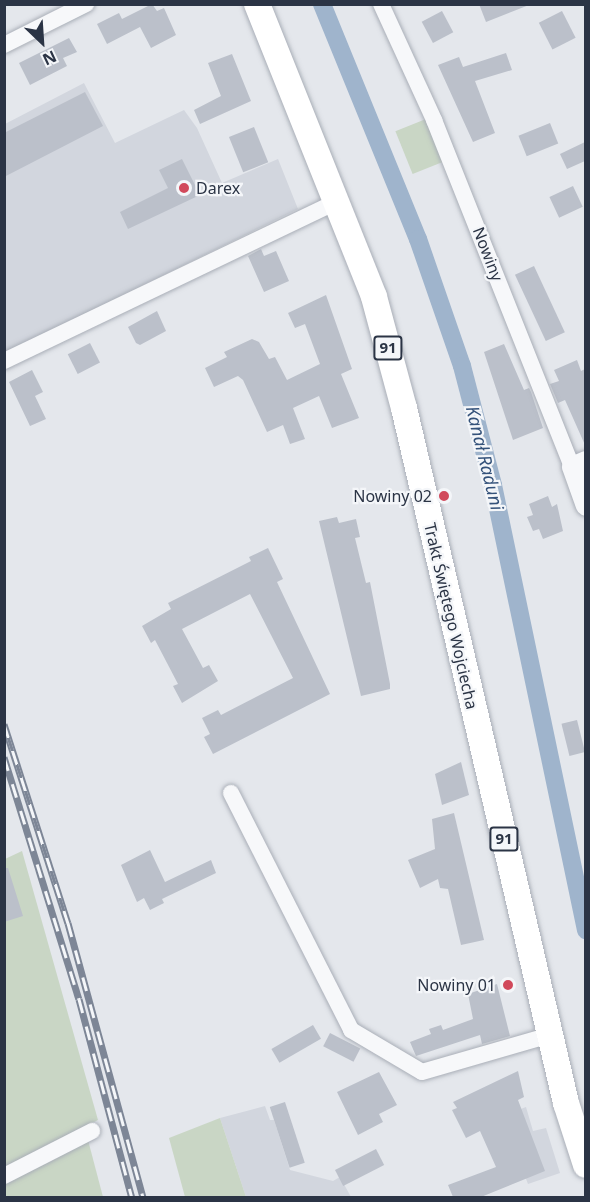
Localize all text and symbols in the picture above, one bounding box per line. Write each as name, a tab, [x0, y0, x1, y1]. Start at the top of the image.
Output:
north arrow	[12, 12, 72, 72]
text: N	[39, 46, 60, 71]
place label: Darex	[196, 178, 240, 198]
marker: Darex	[177, 181, 191, 195]
street label: Nowiny	[469, 224, 507, 284]
road number: 91	[373, 336, 403, 360]
water label: Kanał Raduni	[462, 404, 508, 512]
place label: Nowiny 02	[353, 486, 432, 506]
marker: Nowiny 02	[437, 489, 451, 503]
street label: Trakt Świętego Wojciecha	[420, 521, 482, 711]
road number: 91	[489, 827, 519, 851]
place label: Nowiny 01	[417, 975, 496, 995]
marker: Nowiny 01	[501, 978, 515, 992]

